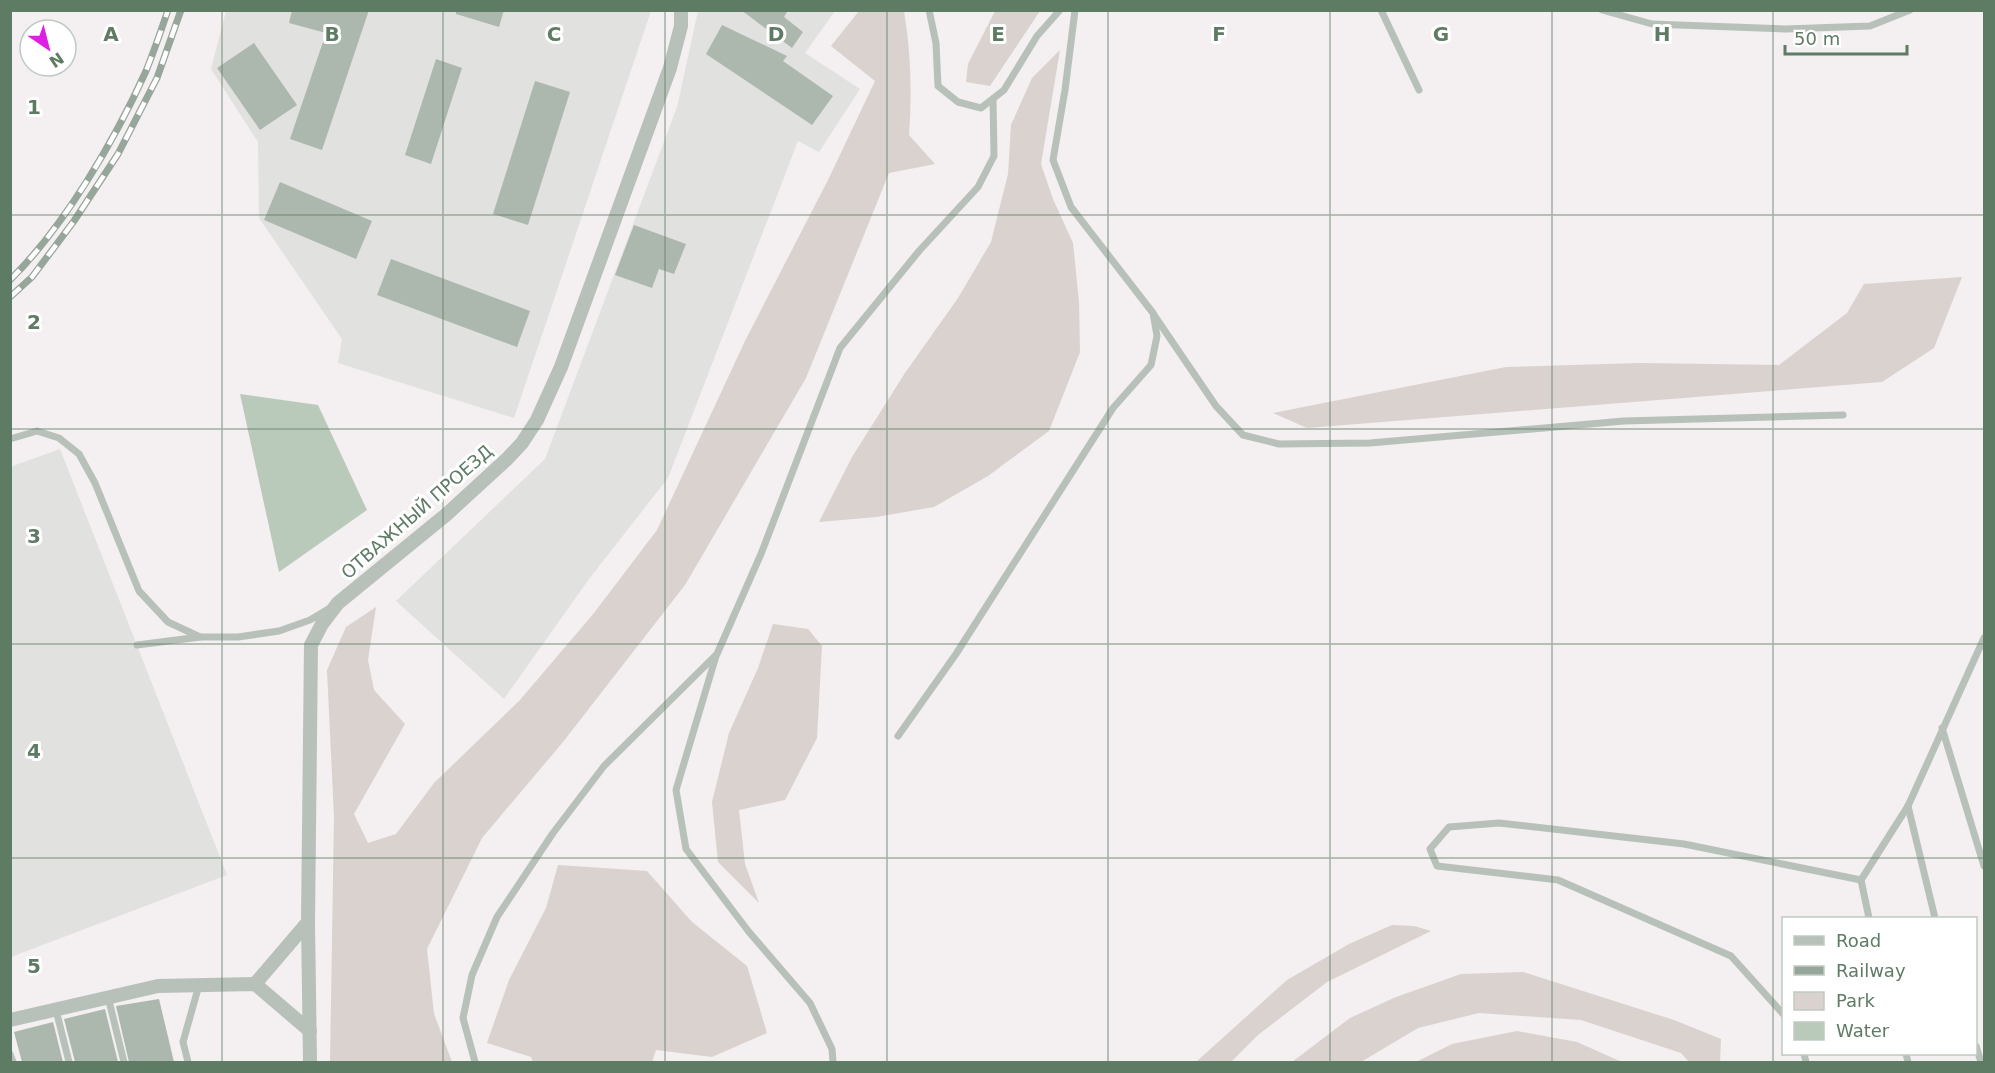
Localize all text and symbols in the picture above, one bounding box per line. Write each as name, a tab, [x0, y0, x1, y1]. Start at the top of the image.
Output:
north arrow	[18, 18, 78, 78]
scale bar	[1785, 18, 1906, 56]
text: A	[103, 22, 119, 46]
text: B	[324, 22, 340, 46]
text: C	[547, 22, 561, 46]
text: D	[768, 22, 784, 46]
text: E	[991, 22, 1005, 46]
text: F	[1212, 22, 1226, 46]
text: G	[1433, 22, 1449, 46]
text: H	[1654, 22, 1670, 46]
text: 50 m	[1794, 28, 1840, 49]
text: N	[45, 48, 67, 71]
text: 1	[27, 95, 41, 119]
text: 2	[27, 310, 41, 334]
street label: ОТВАЖНЫЙ ПРОЕЗД	[337, 440, 497, 583]
text: 3	[27, 524, 41, 548]
text: 4	[27, 739, 41, 763]
legend	[1782, 917, 1977, 1055]
text: Road	[1836, 930, 1881, 951]
text: 5	[27, 954, 41, 978]
text: Railway	[1836, 960, 1906, 981]
text: Park	[1836, 990, 1875, 1011]
text: Water	[1836, 1020, 1890, 1041]

